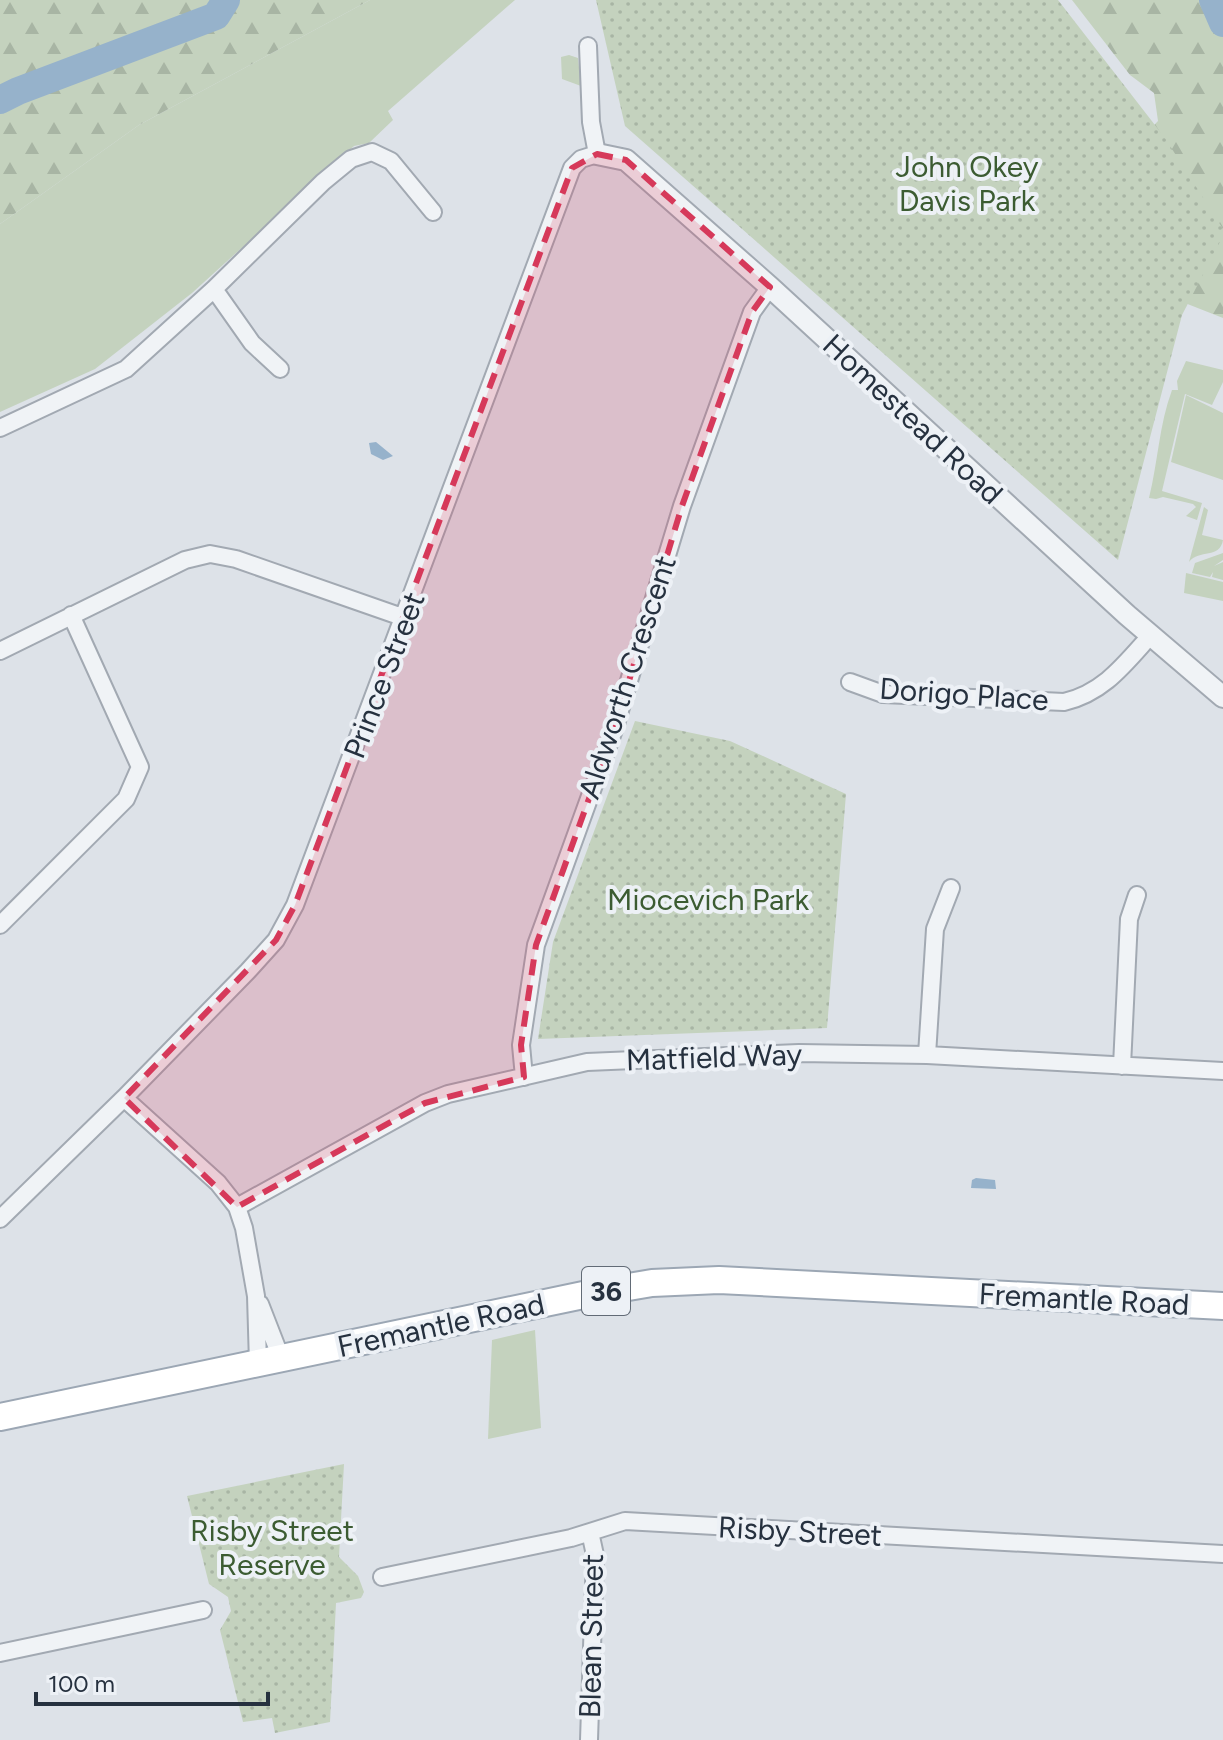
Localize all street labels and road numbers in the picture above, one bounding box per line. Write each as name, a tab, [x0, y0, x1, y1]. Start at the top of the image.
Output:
street label: Homestead Road	[815, 326, 1011, 512]
street label: Aldworth Crescent	[570, 551, 684, 803]
street label: Prince Street	[335, 587, 433, 763]
street label: Dorigo Place	[878, 670, 1050, 718]
street label: Matfield Way	[625, 1035, 803, 1079]
road number: 36	[582, 1267, 630, 1315]
street label: Fremantle Road	[978, 1275, 1190, 1323]
street label: Fremantle Road	[334, 1285, 548, 1365]
street label: Risby Street	[717, 1508, 883, 1554]
street label: Blean Street	[571, 1553, 611, 1719]

